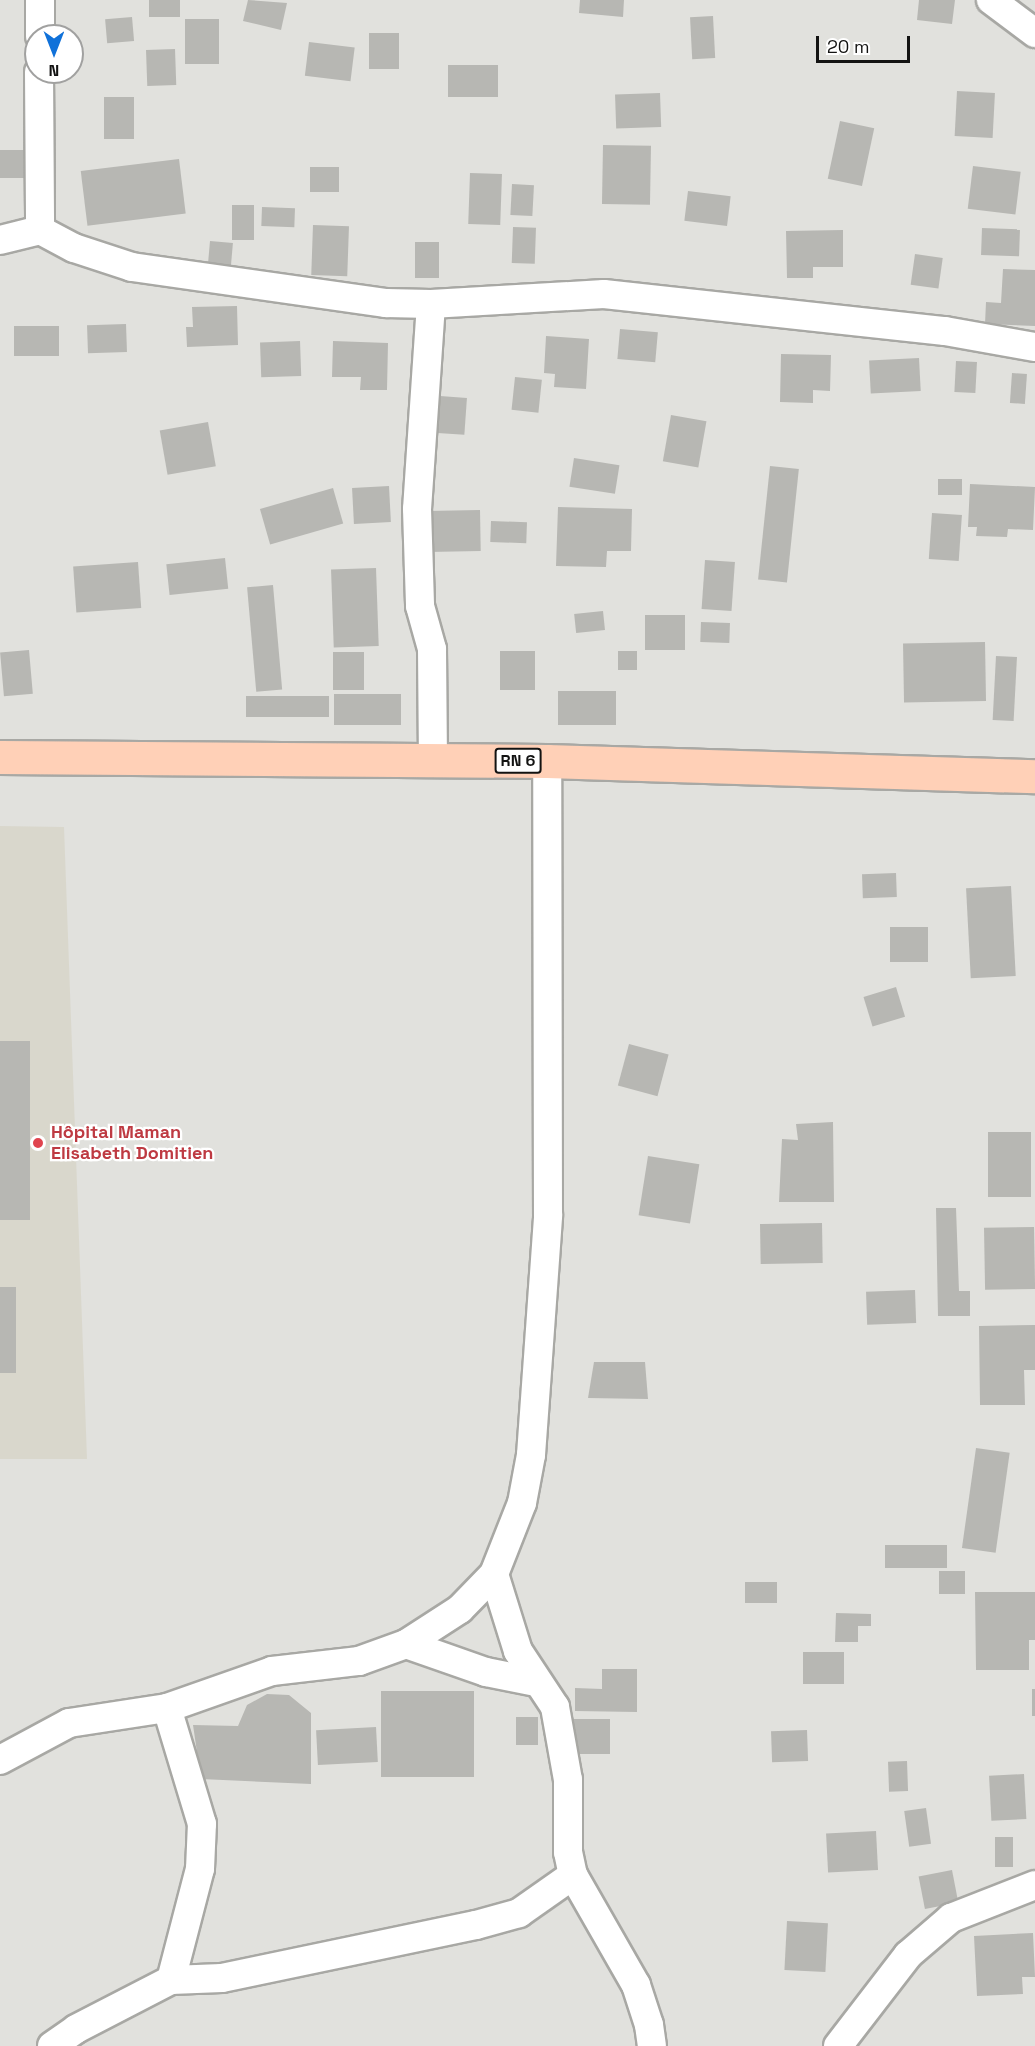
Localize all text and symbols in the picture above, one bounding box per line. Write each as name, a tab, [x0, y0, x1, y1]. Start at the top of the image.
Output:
north arrow	[24, 24, 84, 84]
scale bar	[819, 24, 914, 62]
text: 20 m	[827, 35, 870, 58]
text: N	[49, 60, 59, 81]
road number: RN 6	[494, 748, 542, 774]
place label: Hôpital Maman Elisabeth Domitien	[51, 1122, 213, 1164]
marker: Hôpital Maman Elisabeth Domitien	[29, 1134, 47, 1152]

